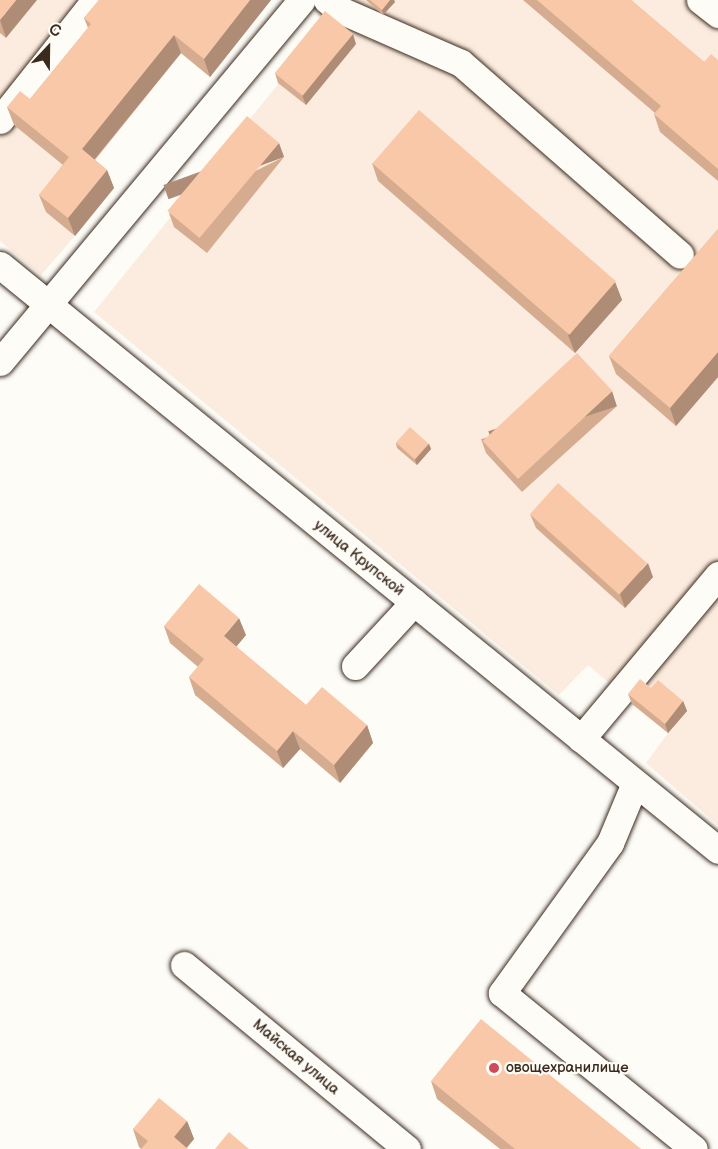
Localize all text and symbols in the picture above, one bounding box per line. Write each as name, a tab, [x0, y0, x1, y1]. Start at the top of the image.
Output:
north arrow	[18, 18, 78, 78]
text: С	[46, 20, 64, 42]
street label: улица Крупской	[310, 516, 408, 600]
street label: Майская улица	[249, 1015, 343, 1099]
place label: овощехранилище	[506, 1059, 629, 1077]
marker: овощехранилище	[487, 1061, 501, 1075]

